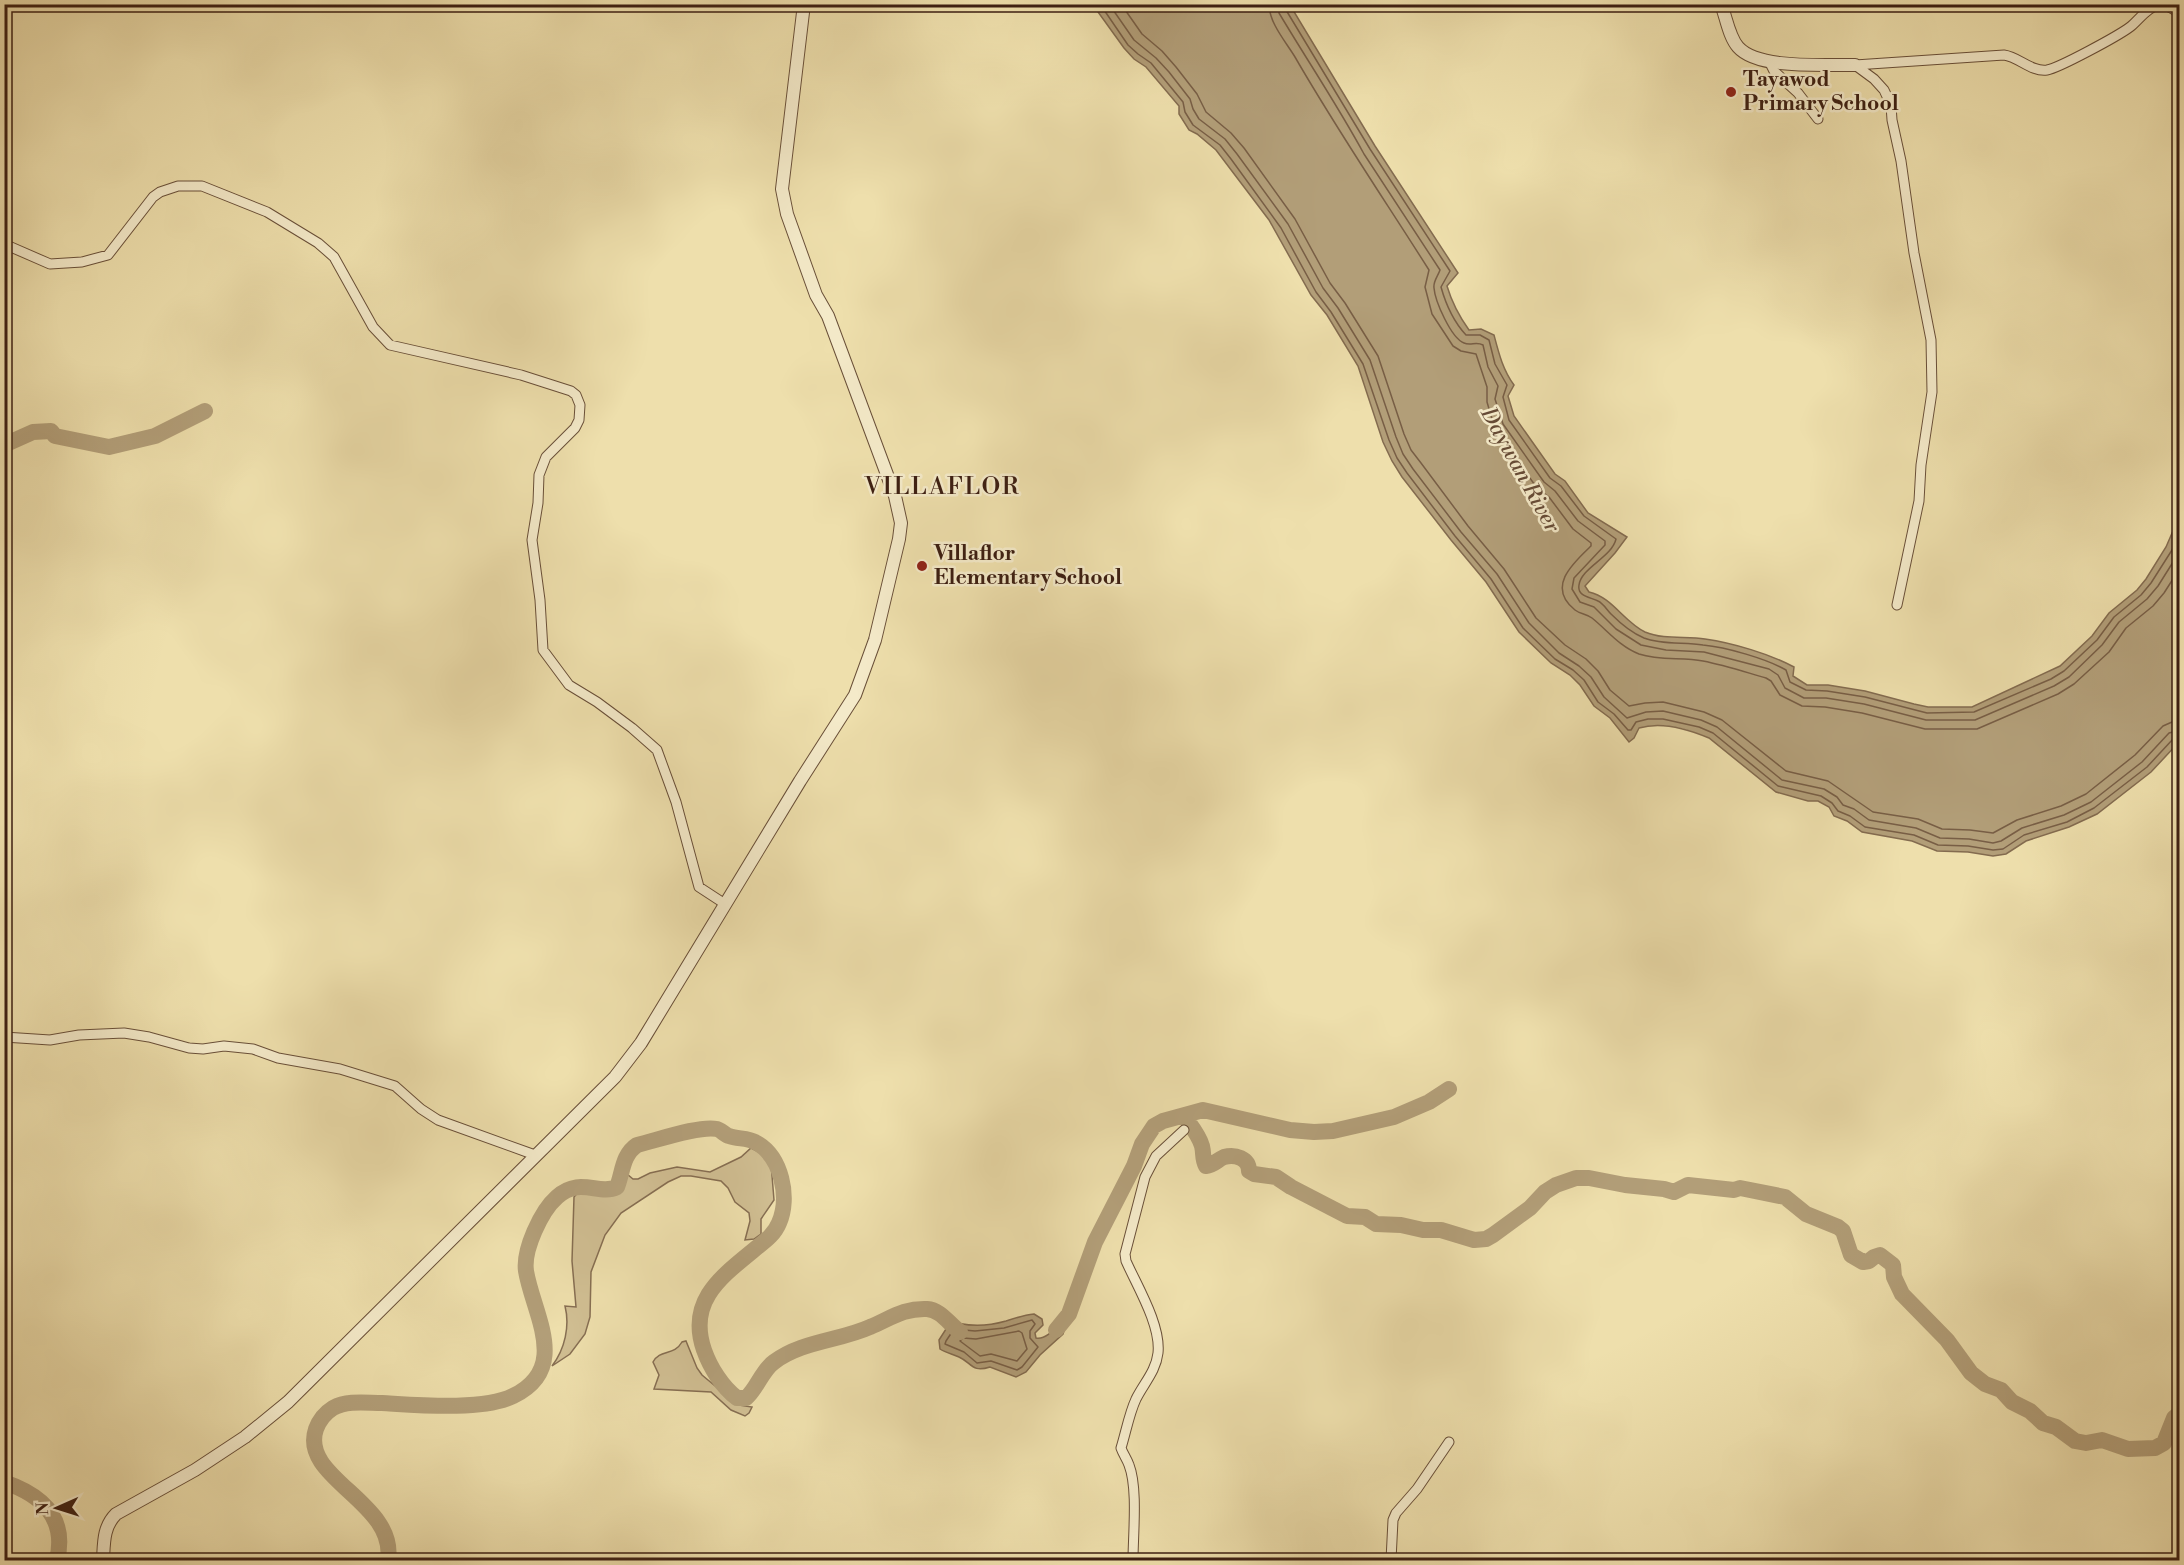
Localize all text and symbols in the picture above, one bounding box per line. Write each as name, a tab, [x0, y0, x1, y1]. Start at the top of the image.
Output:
place label: Tayawod Primary School	[1743, 67, 1899, 117]
marker: Tayawod Primary School	[1724, 85, 1738, 99]
water label: Daywan River	[1474, 402, 1566, 538]
district label: VILLAFLOR	[863, 472, 1020, 502]
place label: Villaflor Elementary School	[933, 541, 1122, 591]
marker: Villaflor Elementary School	[915, 559, 929, 573]
north arrow	[27, 1478, 87, 1538]
text: N	[33, 1502, 53, 1516]

